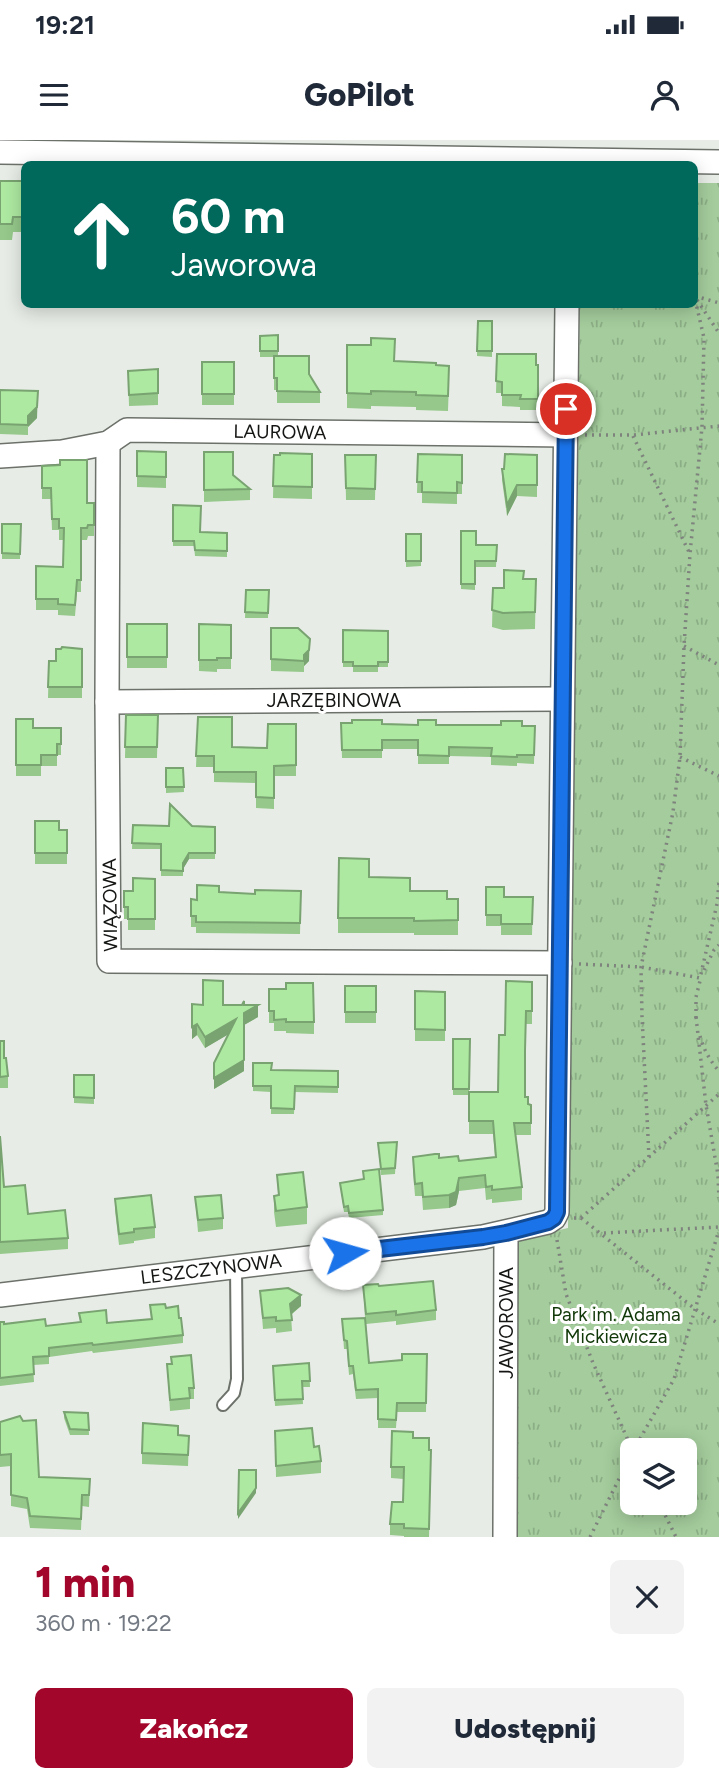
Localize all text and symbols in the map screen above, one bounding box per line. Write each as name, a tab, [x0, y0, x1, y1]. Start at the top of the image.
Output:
text: 19:21	[35, 9, 95, 41]
icon: menu	[35, 76, 73, 114]
text: GoPilot	[304, 76, 415, 114]
icon: person	[646, 76, 684, 114]
text: 60 m	[171, 186, 286, 245]
icon: ahead	[56, 189, 147, 280]
text: Jaworowa	[171, 246, 317, 284]
pin	[536, 379, 596, 439]
icon: arrive	[547, 390, 585, 428]
street label: LAUROWA	[233, 420, 327, 444]
street label: JARZĘBINOWA	[267, 689, 401, 712]
street label: WIĄZOWA	[98, 858, 122, 952]
position arrow	[308, 1216, 382, 1290]
street label: LESZCZYNOWA	[139, 1249, 283, 1289]
street label: JAWOROWA	[495, 1267, 518, 1379]
park label: Park im. Adama Mickiewicza	[551, 1303, 681, 1348]
map controls	[620, 1438, 697, 1515]
button: layers	[620, 1438, 697, 1515]
text: 1 min	[35, 1557, 135, 1608]
button: close	[610, 1560, 684, 1634]
text: 360 m · 19:22	[35, 1609, 172, 1637]
button: Zakończ	[35, 1688, 353, 1768]
button: Udostępnij	[367, 1688, 684, 1768]

